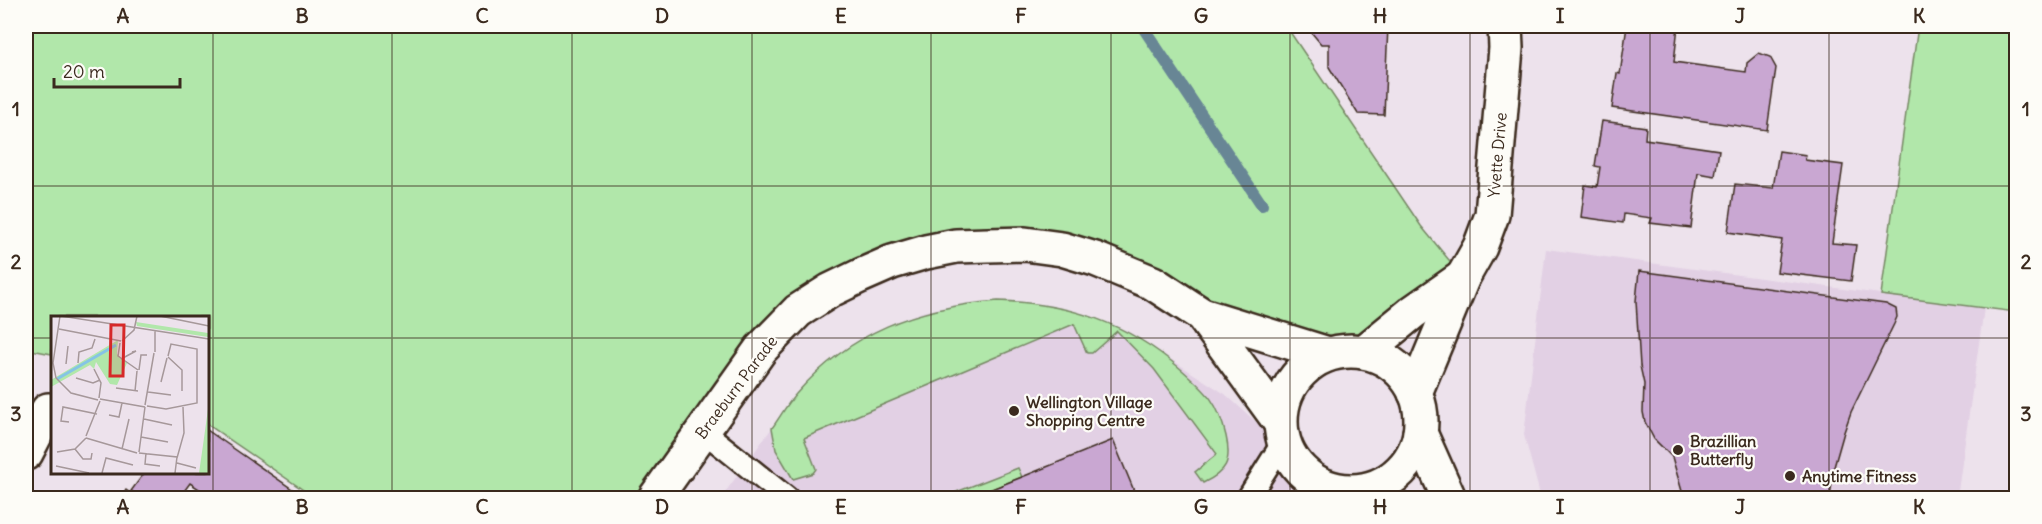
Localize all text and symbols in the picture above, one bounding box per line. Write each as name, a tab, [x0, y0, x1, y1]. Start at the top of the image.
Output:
text: A	[117, 3, 130, 28]
text: B	[295, 3, 309, 28]
text: C	[475, 3, 489, 28]
text: D	[655, 3, 669, 28]
text: E	[835, 3, 847, 28]
text: F	[1015, 3, 1027, 28]
text: G	[1194, 3, 1208, 28]
text: H	[1373, 3, 1387, 28]
text: I	[1556, 3, 1565, 28]
text: J	[1735, 3, 1746, 28]
text: K	[1913, 3, 1926, 28]
scale bar	[54, 51, 180, 89]
text: 20 m	[63, 60, 105, 83]
text: 1	[12, 96, 20, 121]
text: 1	[2022, 96, 2030, 121]
street label: Yvette Drive	[1483, 111, 1511, 199]
text: 2	[11, 249, 22, 274]
text: 2	[2021, 249, 2032, 274]
inset map	[51, 316, 208, 473]
street label: Braeburn Parade	[691, 331, 781, 443]
place label: Wellington Village Shopping Centre	[1026, 392, 1153, 431]
text: 3	[10, 401, 22, 426]
text: 3	[2020, 401, 2032, 426]
marker: Wellington Village Shopping Centre	[1007, 404, 1021, 418]
place label: Brazillian Butterfly	[1690, 431, 1756, 470]
marker: Brazillian Butterfly	[1671, 443, 1685, 457]
place label: Anytime Fitness	[1802, 466, 1916, 487]
marker: Anytime Fitness	[1783, 469, 1797, 483]
text: A	[117, 494, 130, 519]
text: B	[295, 494, 309, 519]
text: C	[475, 494, 489, 519]
text: D	[655, 494, 669, 519]
text: E	[835, 494, 847, 519]
text: F	[1015, 494, 1027, 519]
text: G	[1194, 494, 1208, 519]
text: H	[1373, 494, 1387, 519]
text: I	[1556, 494, 1565, 519]
text: J	[1735, 494, 1746, 519]
text: K	[1913, 494, 1926, 519]

